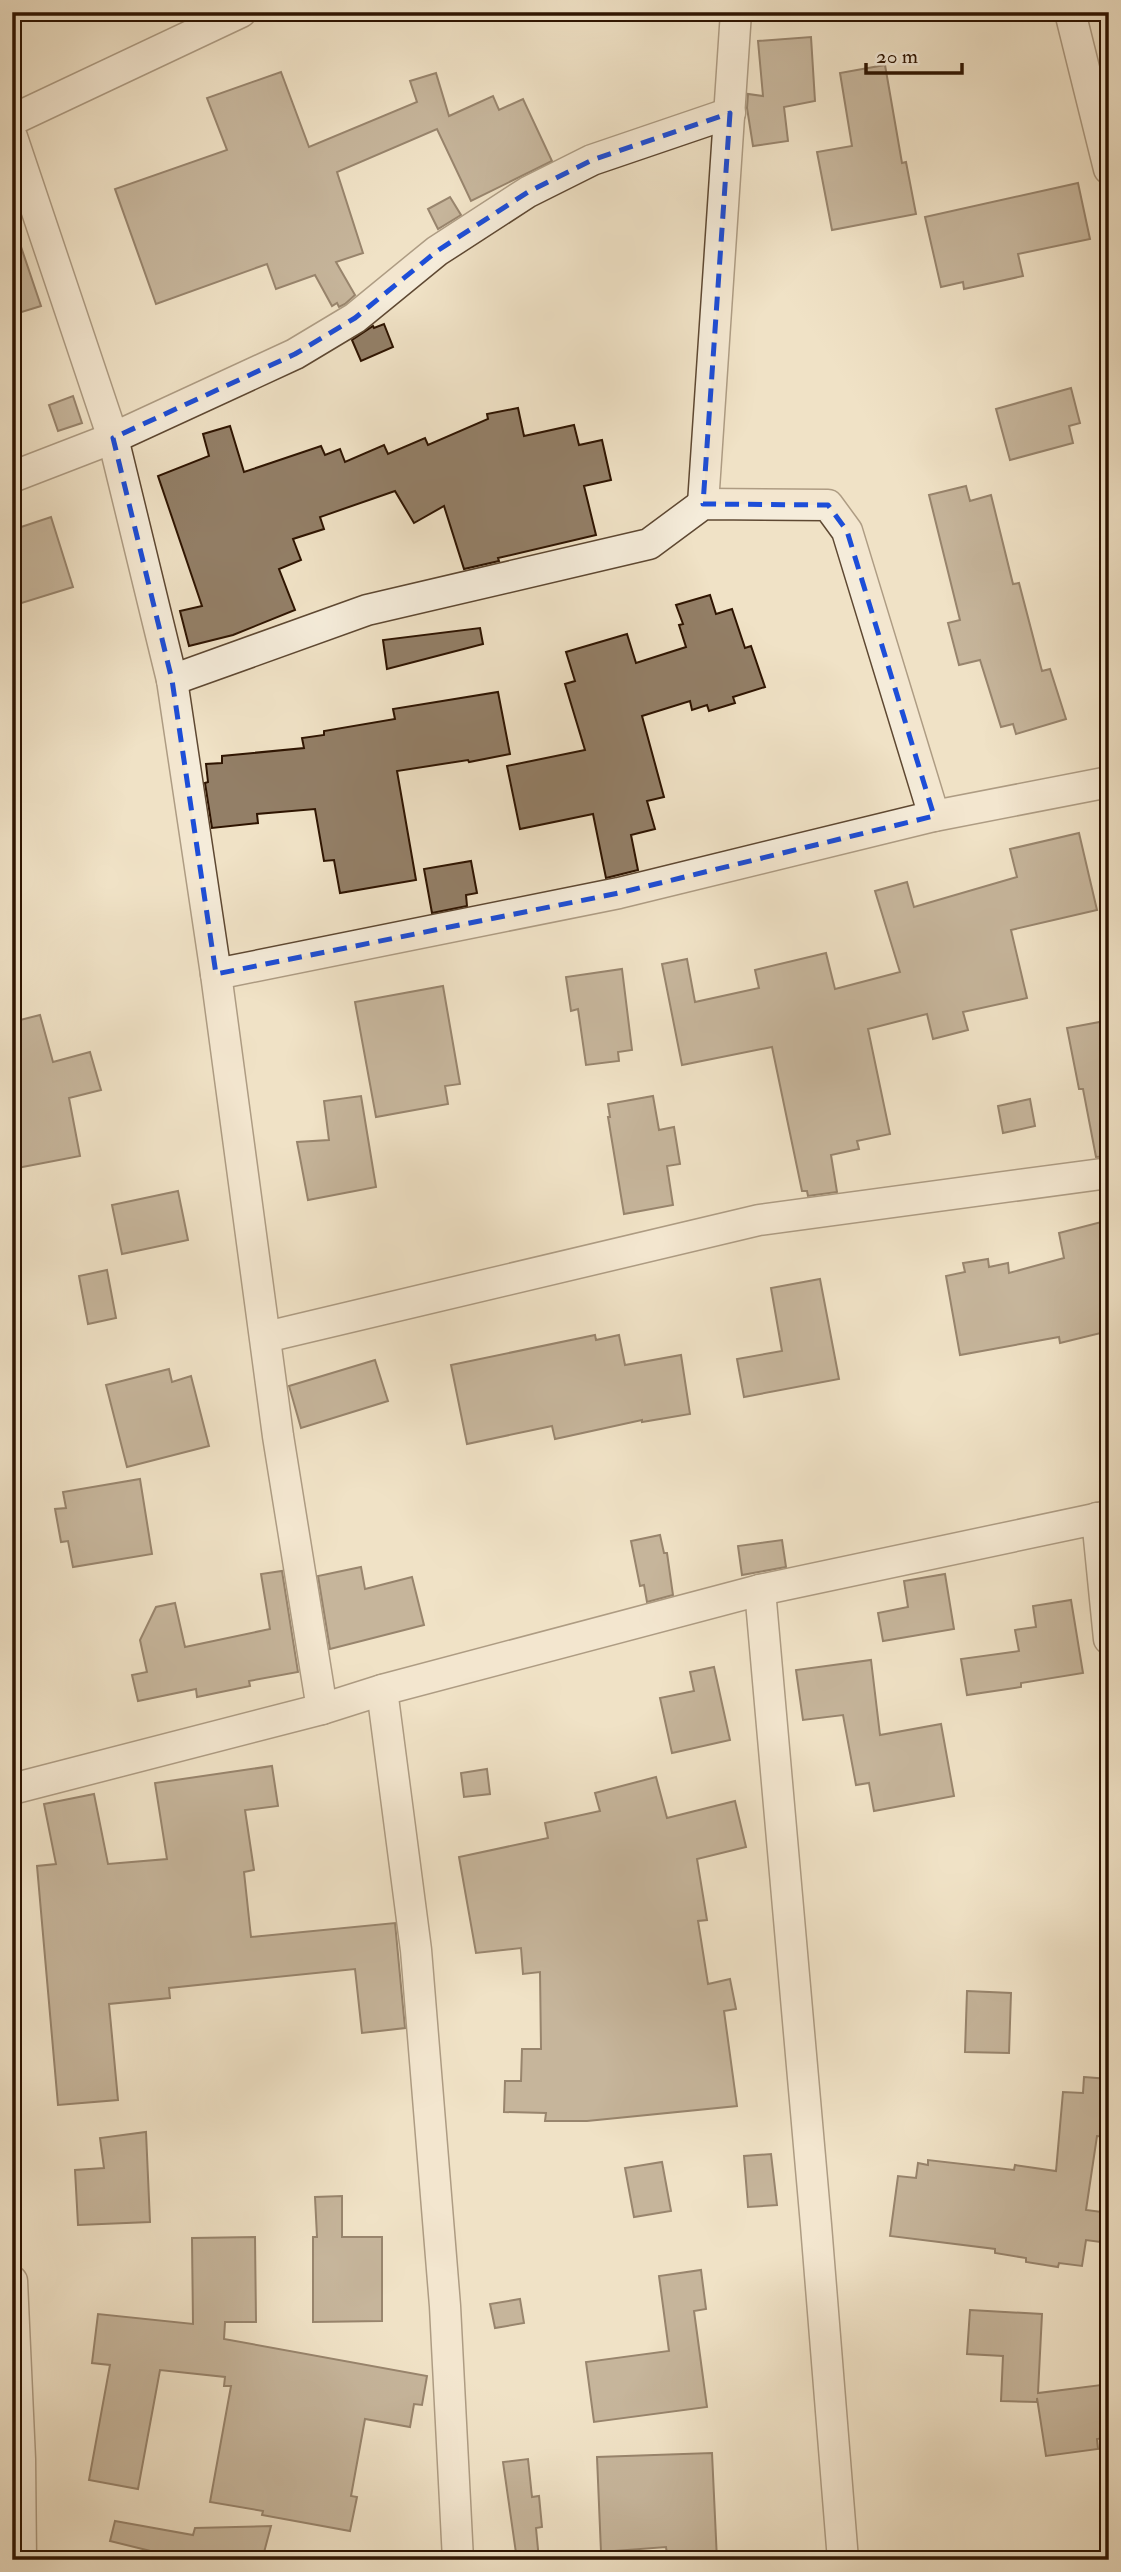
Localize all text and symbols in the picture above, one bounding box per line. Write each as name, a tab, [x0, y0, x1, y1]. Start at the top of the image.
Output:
scale bar	[866, 32, 962, 76]
text: 20 m	[876, 43, 918, 70]

